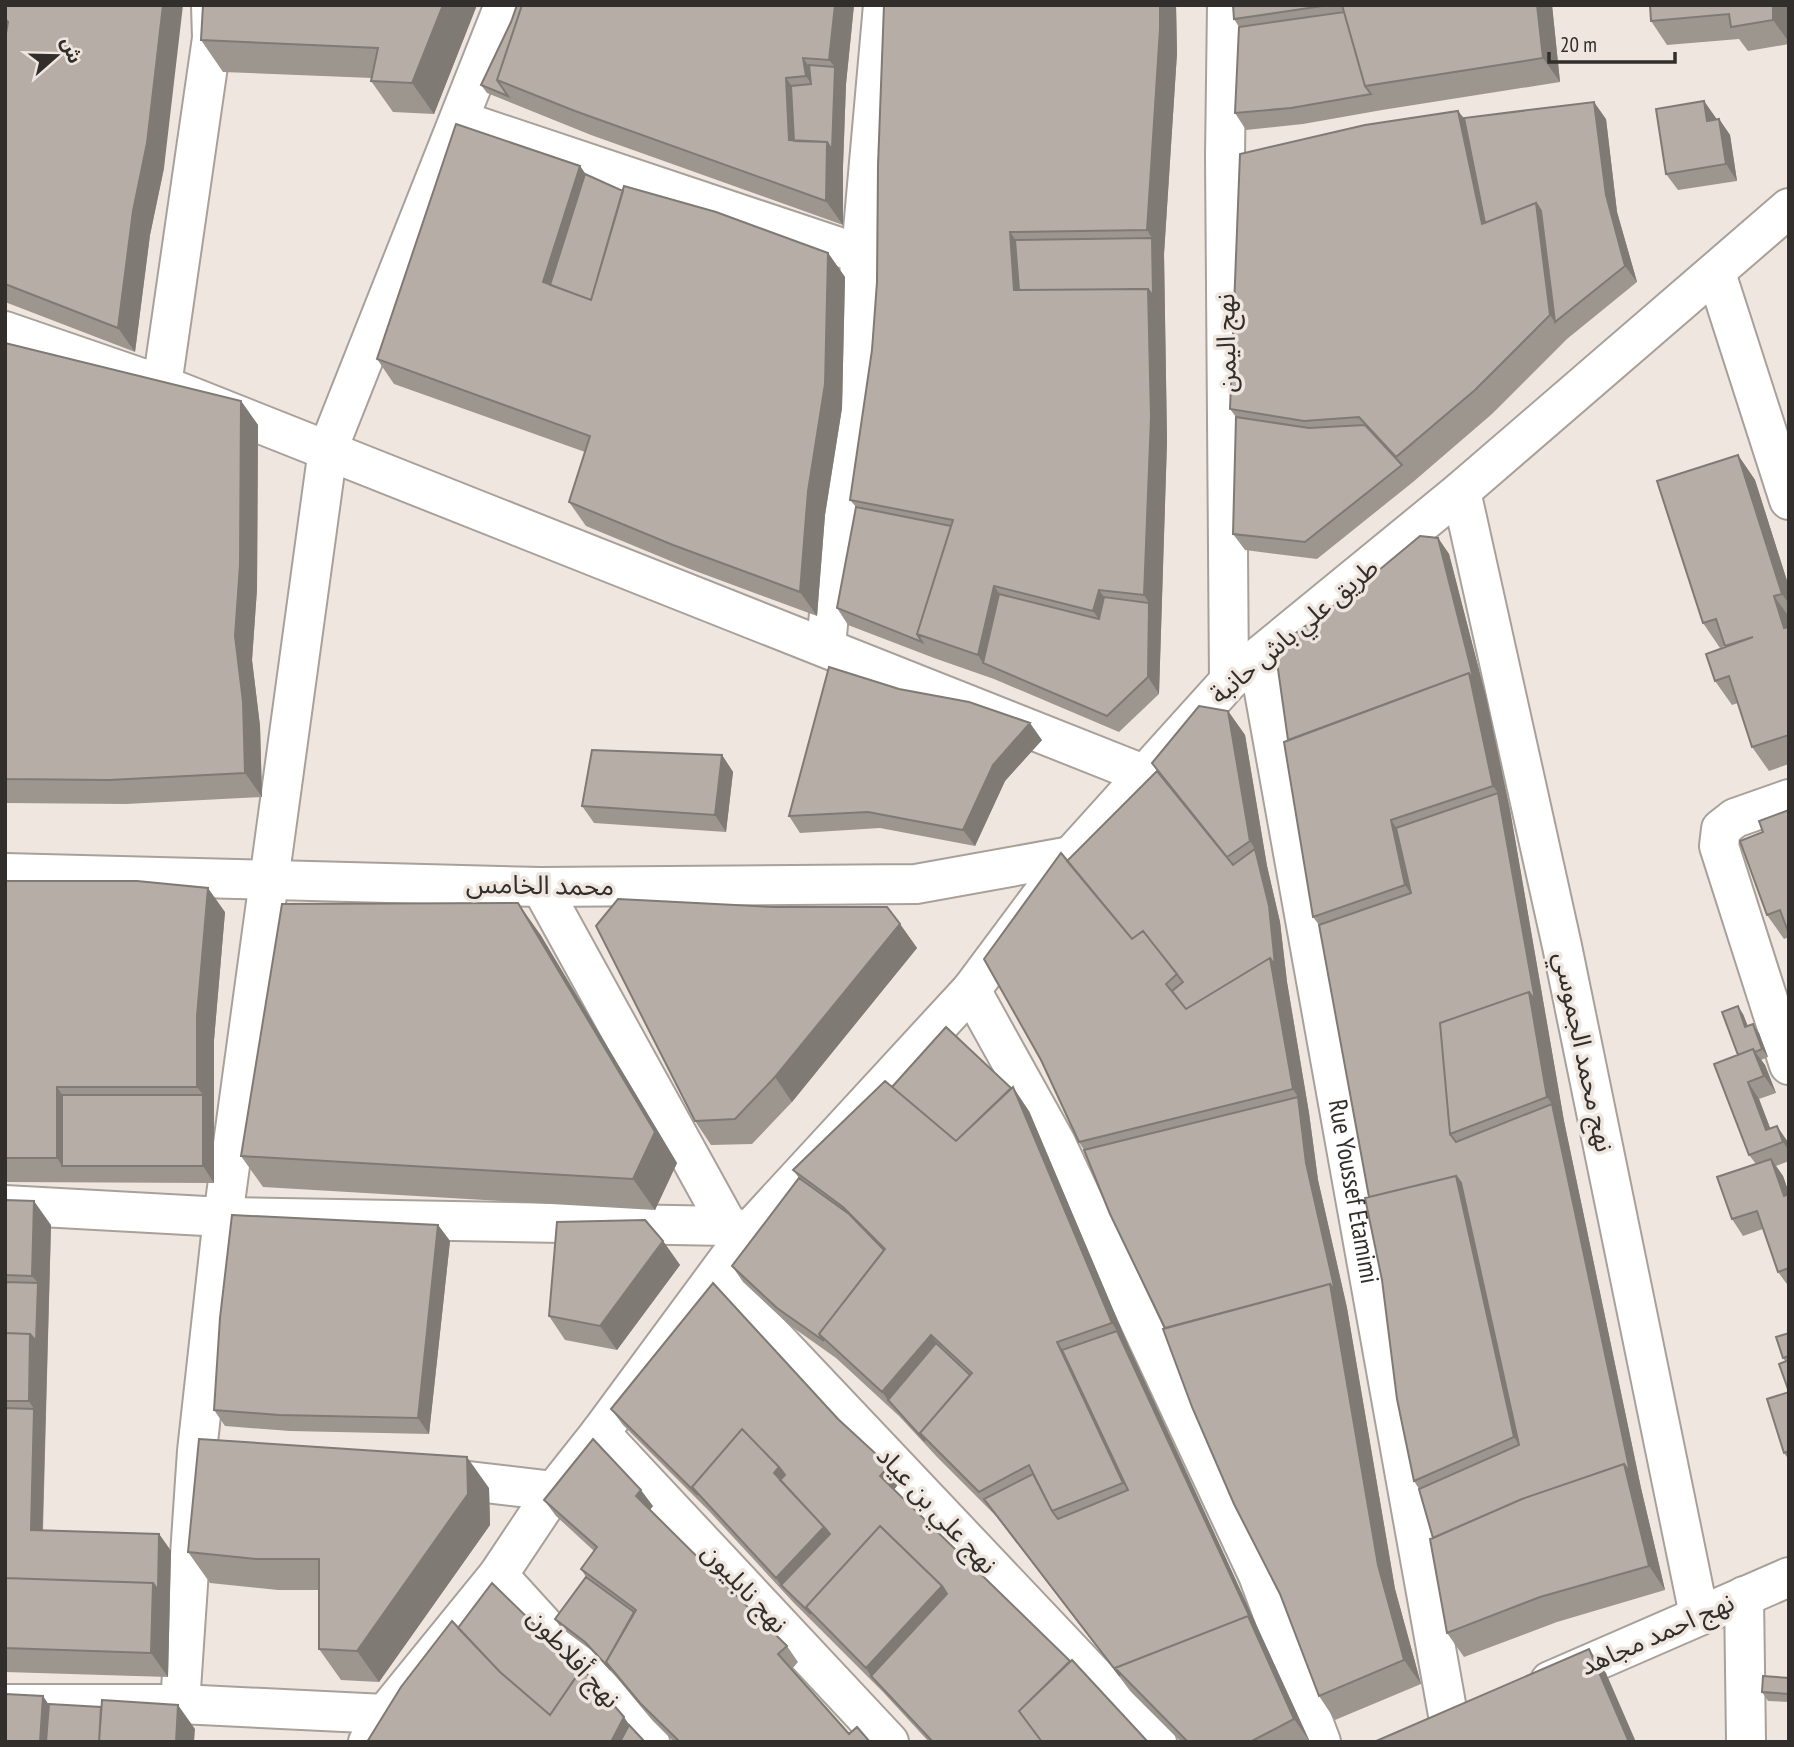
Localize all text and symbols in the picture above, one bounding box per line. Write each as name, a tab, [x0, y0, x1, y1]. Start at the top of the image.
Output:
north arrow	[21, 21, 91, 91]
scale bar	[1549, 21, 1675, 65]
text: 20 m	[1560, 31, 1597, 58]
text: ش	[56, 34, 88, 67]
street label: نهج اليمن	[1208, 293, 1247, 393]
street label: طريق علي باش حانبة	[1203, 551, 1387, 714]
street label: محمد الخامس	[466, 867, 614, 902]
street label: نهج محمد الجموسي	[1543, 949, 1622, 1156]
street label: Rue Youssef Etamimi	[1322, 1097, 1387, 1286]
street label: نهج علي بن عياد	[867, 1439, 1005, 1583]
street label: نهج نابليون	[692, 1536, 796, 1642]
street label: نهج احمد مجاهد	[1575, 1585, 1740, 1686]
street label: نهج أفلاطون	[518, 1601, 628, 1717]

